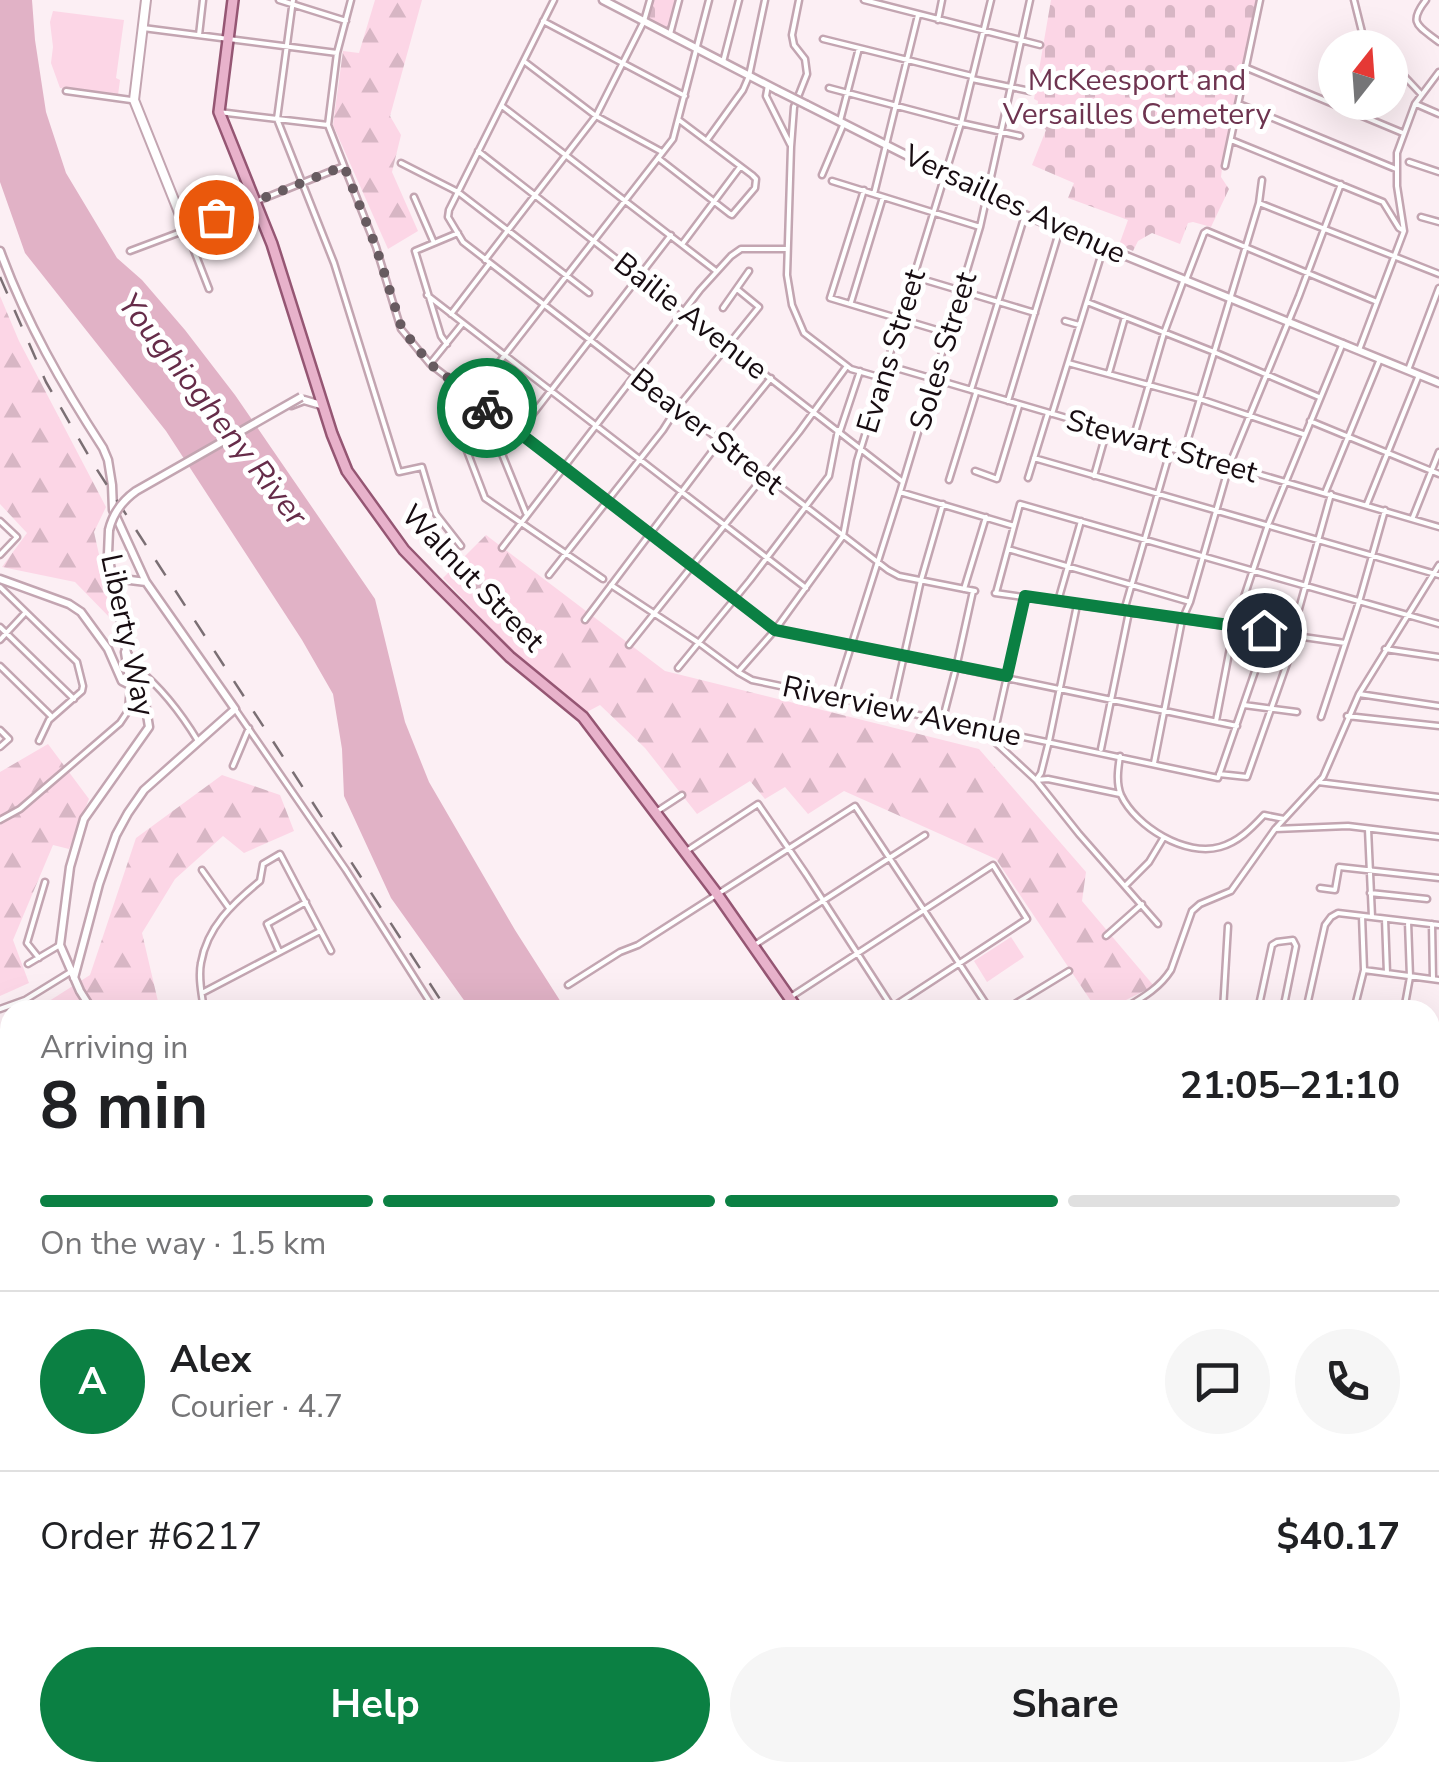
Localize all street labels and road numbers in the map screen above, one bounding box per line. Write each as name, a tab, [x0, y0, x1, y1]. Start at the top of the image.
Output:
street label: Versailles Avenue	[896, 135, 1132, 274]
street label: Bailie Avenue	[605, 243, 776, 389]
street label: Evans Street	[847, 264, 936, 438]
street label: Soles Street	[900, 266, 987, 435]
street label: Beaver Street	[622, 359, 792, 504]
street label: Stewart Street	[1062, 400, 1263, 493]
street label: Walnut Street	[392, 496, 554, 661]
street label: Liberty Way	[90, 550, 165, 720]
street label: Riverview Avenue	[779, 666, 1025, 757]

